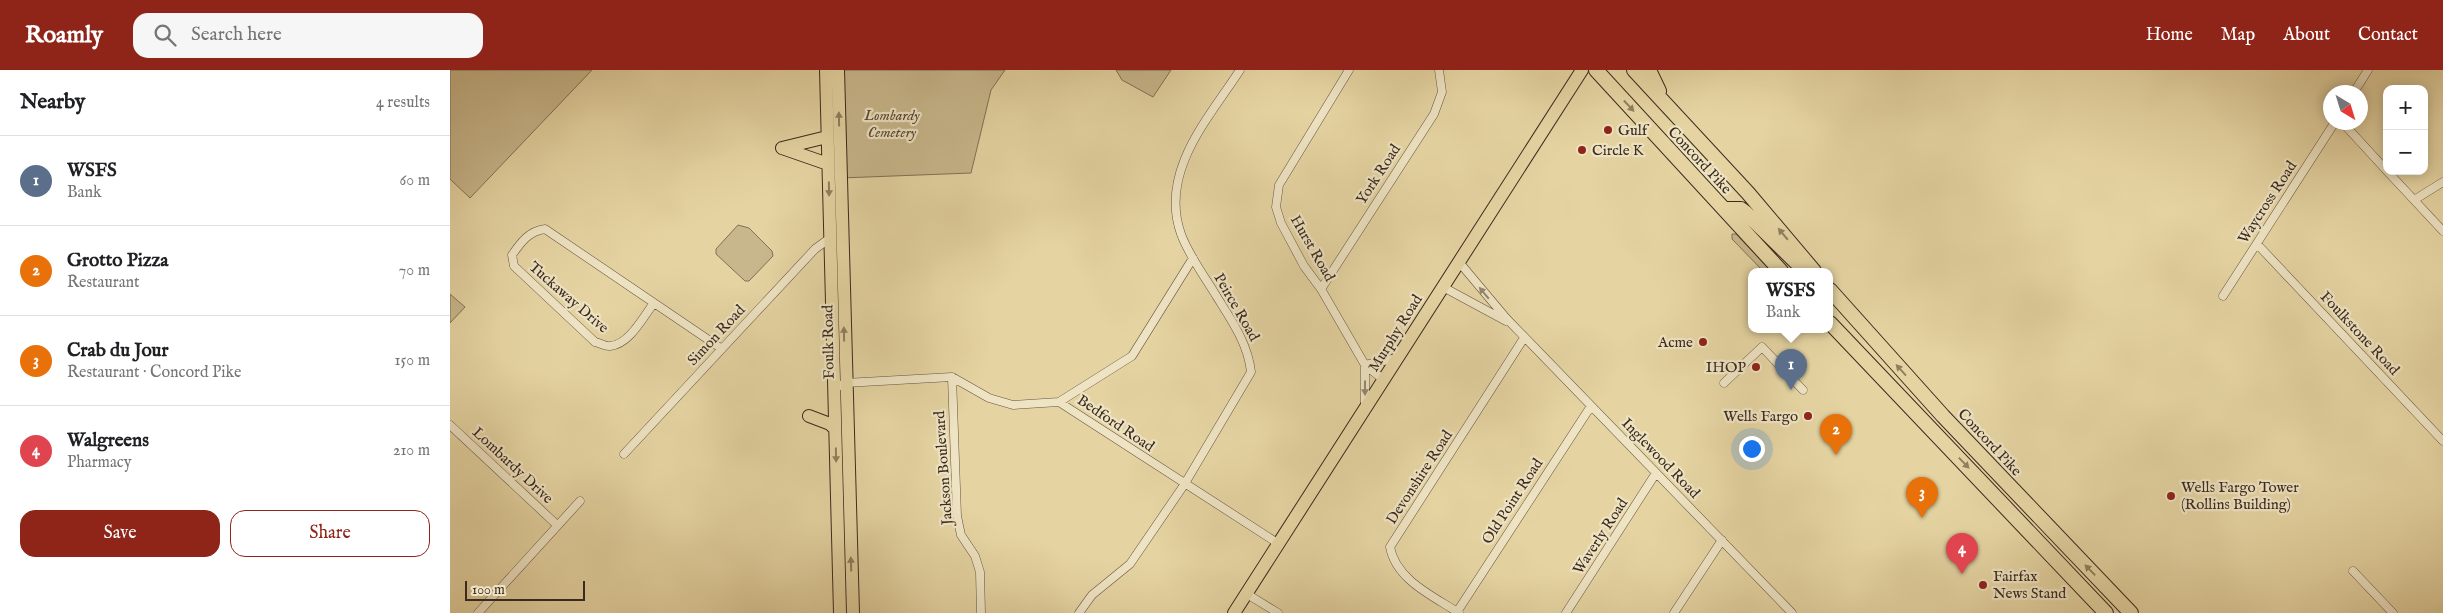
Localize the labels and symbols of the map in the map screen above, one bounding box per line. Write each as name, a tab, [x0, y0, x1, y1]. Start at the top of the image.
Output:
north arrow	[2323, 85, 2368, 130]
one-way arrow	[1623, 100, 1635, 112]
park label: Lombardy Cemetery	[863, 106, 920, 142]
one-way arrow	[835, 111, 843, 127]
place label: Gulf	[1618, 121, 1650, 140]
street label: Concord Pike	[1664, 123, 1736, 198]
marker: Gulf	[1602, 124, 1614, 136]
street label: York Road	[1352, 140, 1405, 208]
place label: Circle K	[1592, 141, 1644, 160]
marker: Circle K	[1576, 144, 1588, 156]
street label: Waycross Road	[2234, 157, 2302, 247]
one-way arrow	[825, 181, 833, 197]
street label: Hurst Road	[1286, 212, 1340, 286]
one-way arrow	[1777, 228, 1788, 241]
street label: Tuckaway Drive	[525, 257, 613, 337]
street label: Peirce Road	[1209, 270, 1264, 346]
one-way arrow	[1479, 286, 1490, 299]
street label: Foulkstone Road	[2316, 287, 2404, 380]
street label: Murphy Road	[1364, 290, 1427, 375]
street label: Simon Road	[683, 300, 750, 370]
street label: Foulk Road	[818, 304, 839, 379]
one-way arrow	[840, 326, 848, 342]
place label: Acme	[1657, 333, 1693, 352]
marker: Acme	[1697, 336, 1709, 348]
pin: 1	[1775, 349, 1807, 390]
place label: IHOP	[1706, 358, 1746, 377]
marker: IHOP	[1750, 361, 1762, 373]
one-way arrow	[1895, 364, 1907, 376]
one-way arrow	[1361, 380, 1369, 396]
street label: Bedford Road	[1074, 391, 1159, 457]
street label: Concord Pike	[1954, 405, 2026, 480]
place label: Wells Fargo	[1723, 407, 1798, 426]
street label: Jackson Boulevard	[930, 409, 957, 528]
marker: Wells Fargo	[1802, 410, 1814, 422]
street label: Inglewood Road	[1617, 414, 1704, 503]
pin: 2	[1820, 414, 1852, 455]
street label: Lombardy Drive	[468, 423, 557, 508]
street label: Devonshire Road	[1382, 426, 1457, 528]
your location	[1739, 436, 1765, 462]
one-way arrow	[832, 447, 840, 463]
street label: Old Point Road	[1478, 454, 1548, 548]
one-way arrow	[1958, 457, 1970, 469]
pin: 3	[1906, 477, 1938, 518]
place label: Wells Fargo Tower (Rollins Building)	[2181, 478, 2299, 514]
marker: Wells Fargo Tower (Rollins Building)	[2165, 490, 2177, 502]
street label: Waverly Road	[1569, 494, 1633, 578]
pin: 4	[1946, 533, 1978, 574]
one-way arrow	[846, 556, 854, 572]
one-way arrow	[2084, 565, 2096, 577]
place label: Fairfax News Stand	[1993, 567, 2067, 603]
scale bar	[465, 578, 585, 601]
marker: Fairfax News Stand	[1977, 579, 1989, 591]

